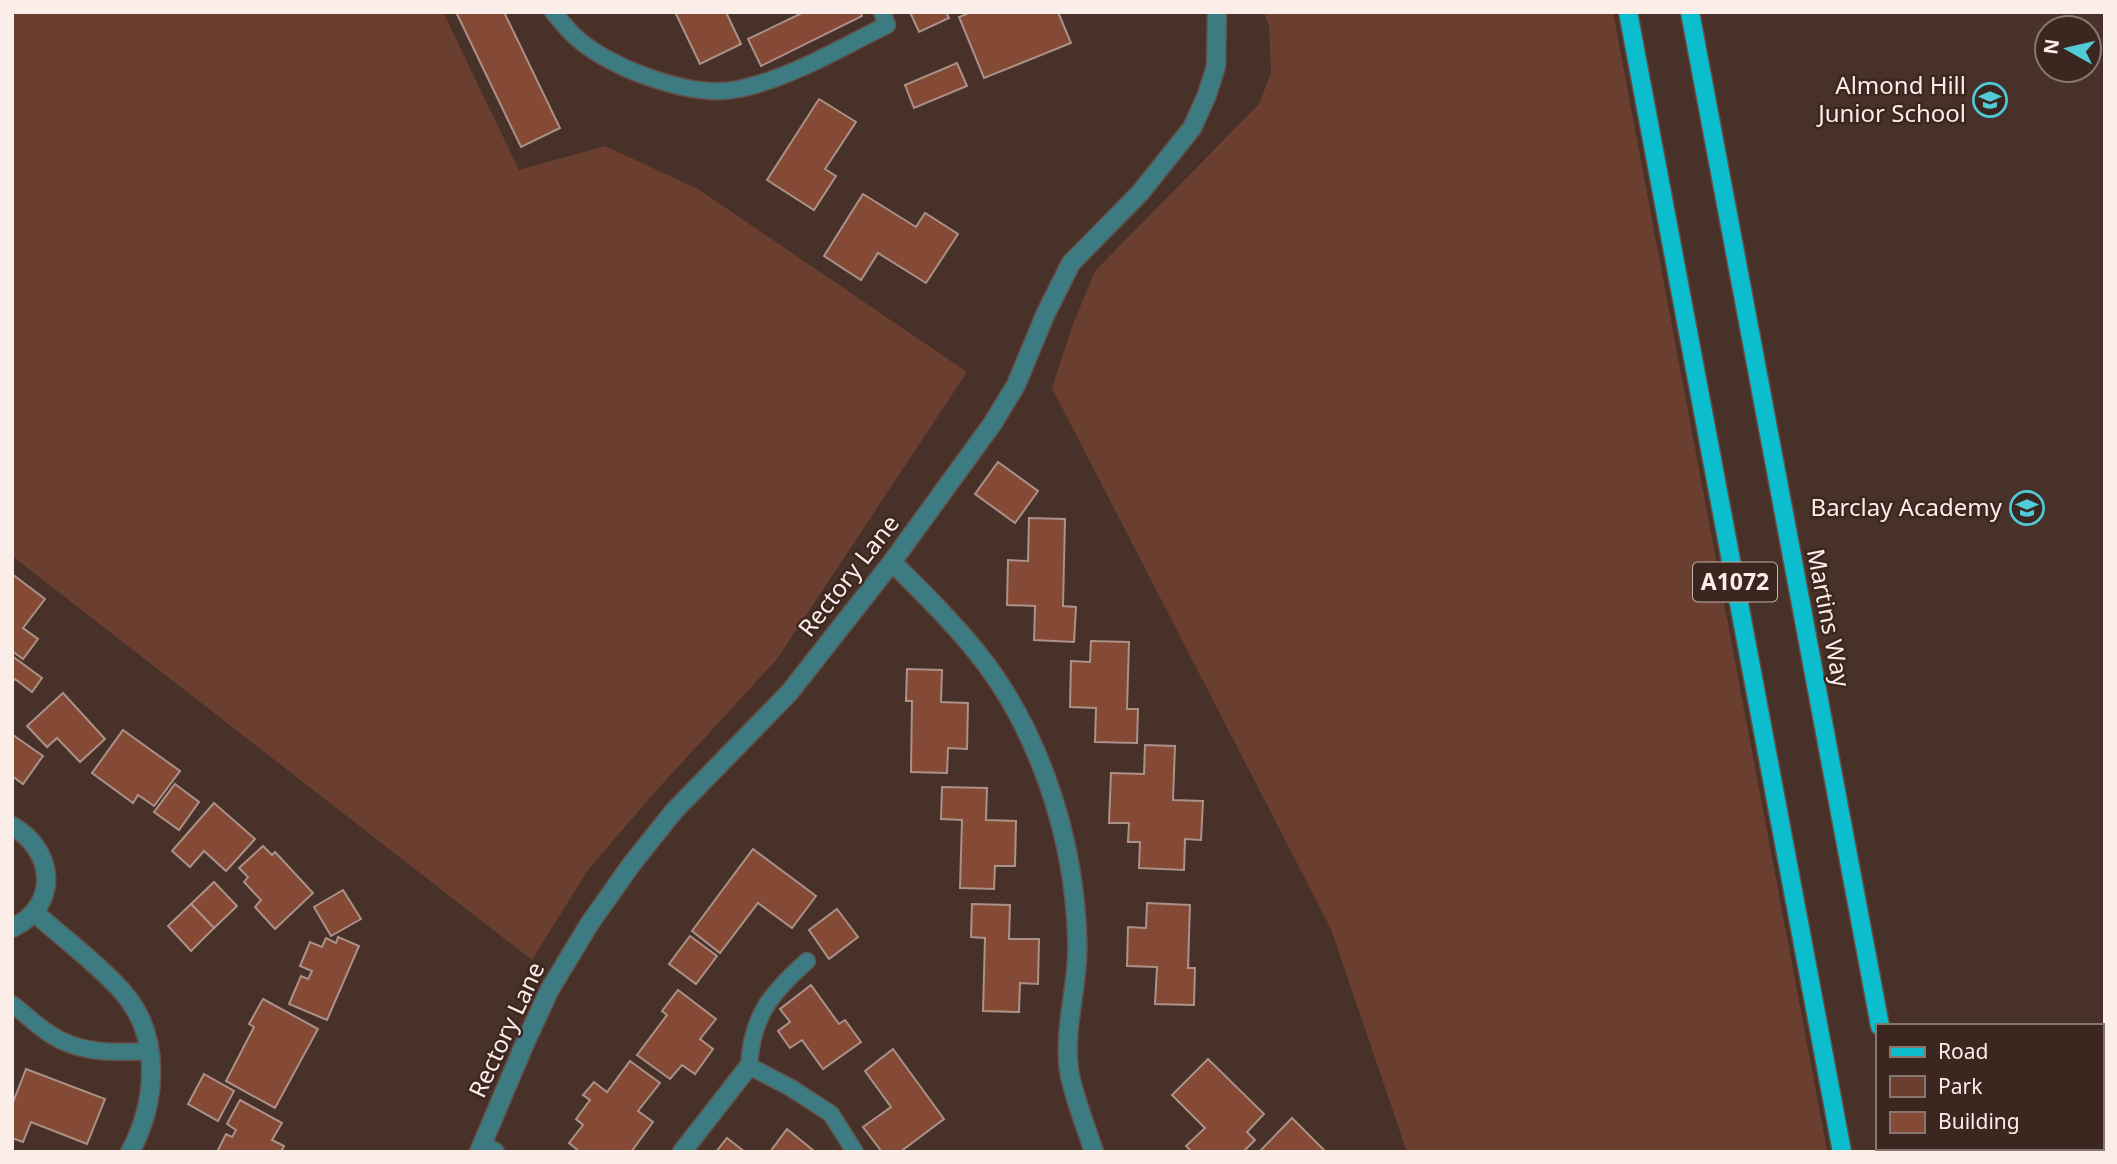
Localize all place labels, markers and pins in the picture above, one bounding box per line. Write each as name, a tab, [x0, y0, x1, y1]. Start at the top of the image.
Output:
place label: Almond Hill Junior School	[1816, 68, 1966, 129]
school or university icon: Almond Hill Junior School	[1971, 81, 2009, 119]
school or university icon: Barclay Academy	[2008, 489, 2046, 527]
place label: Barclay Academy	[1811, 490, 2003, 523]

